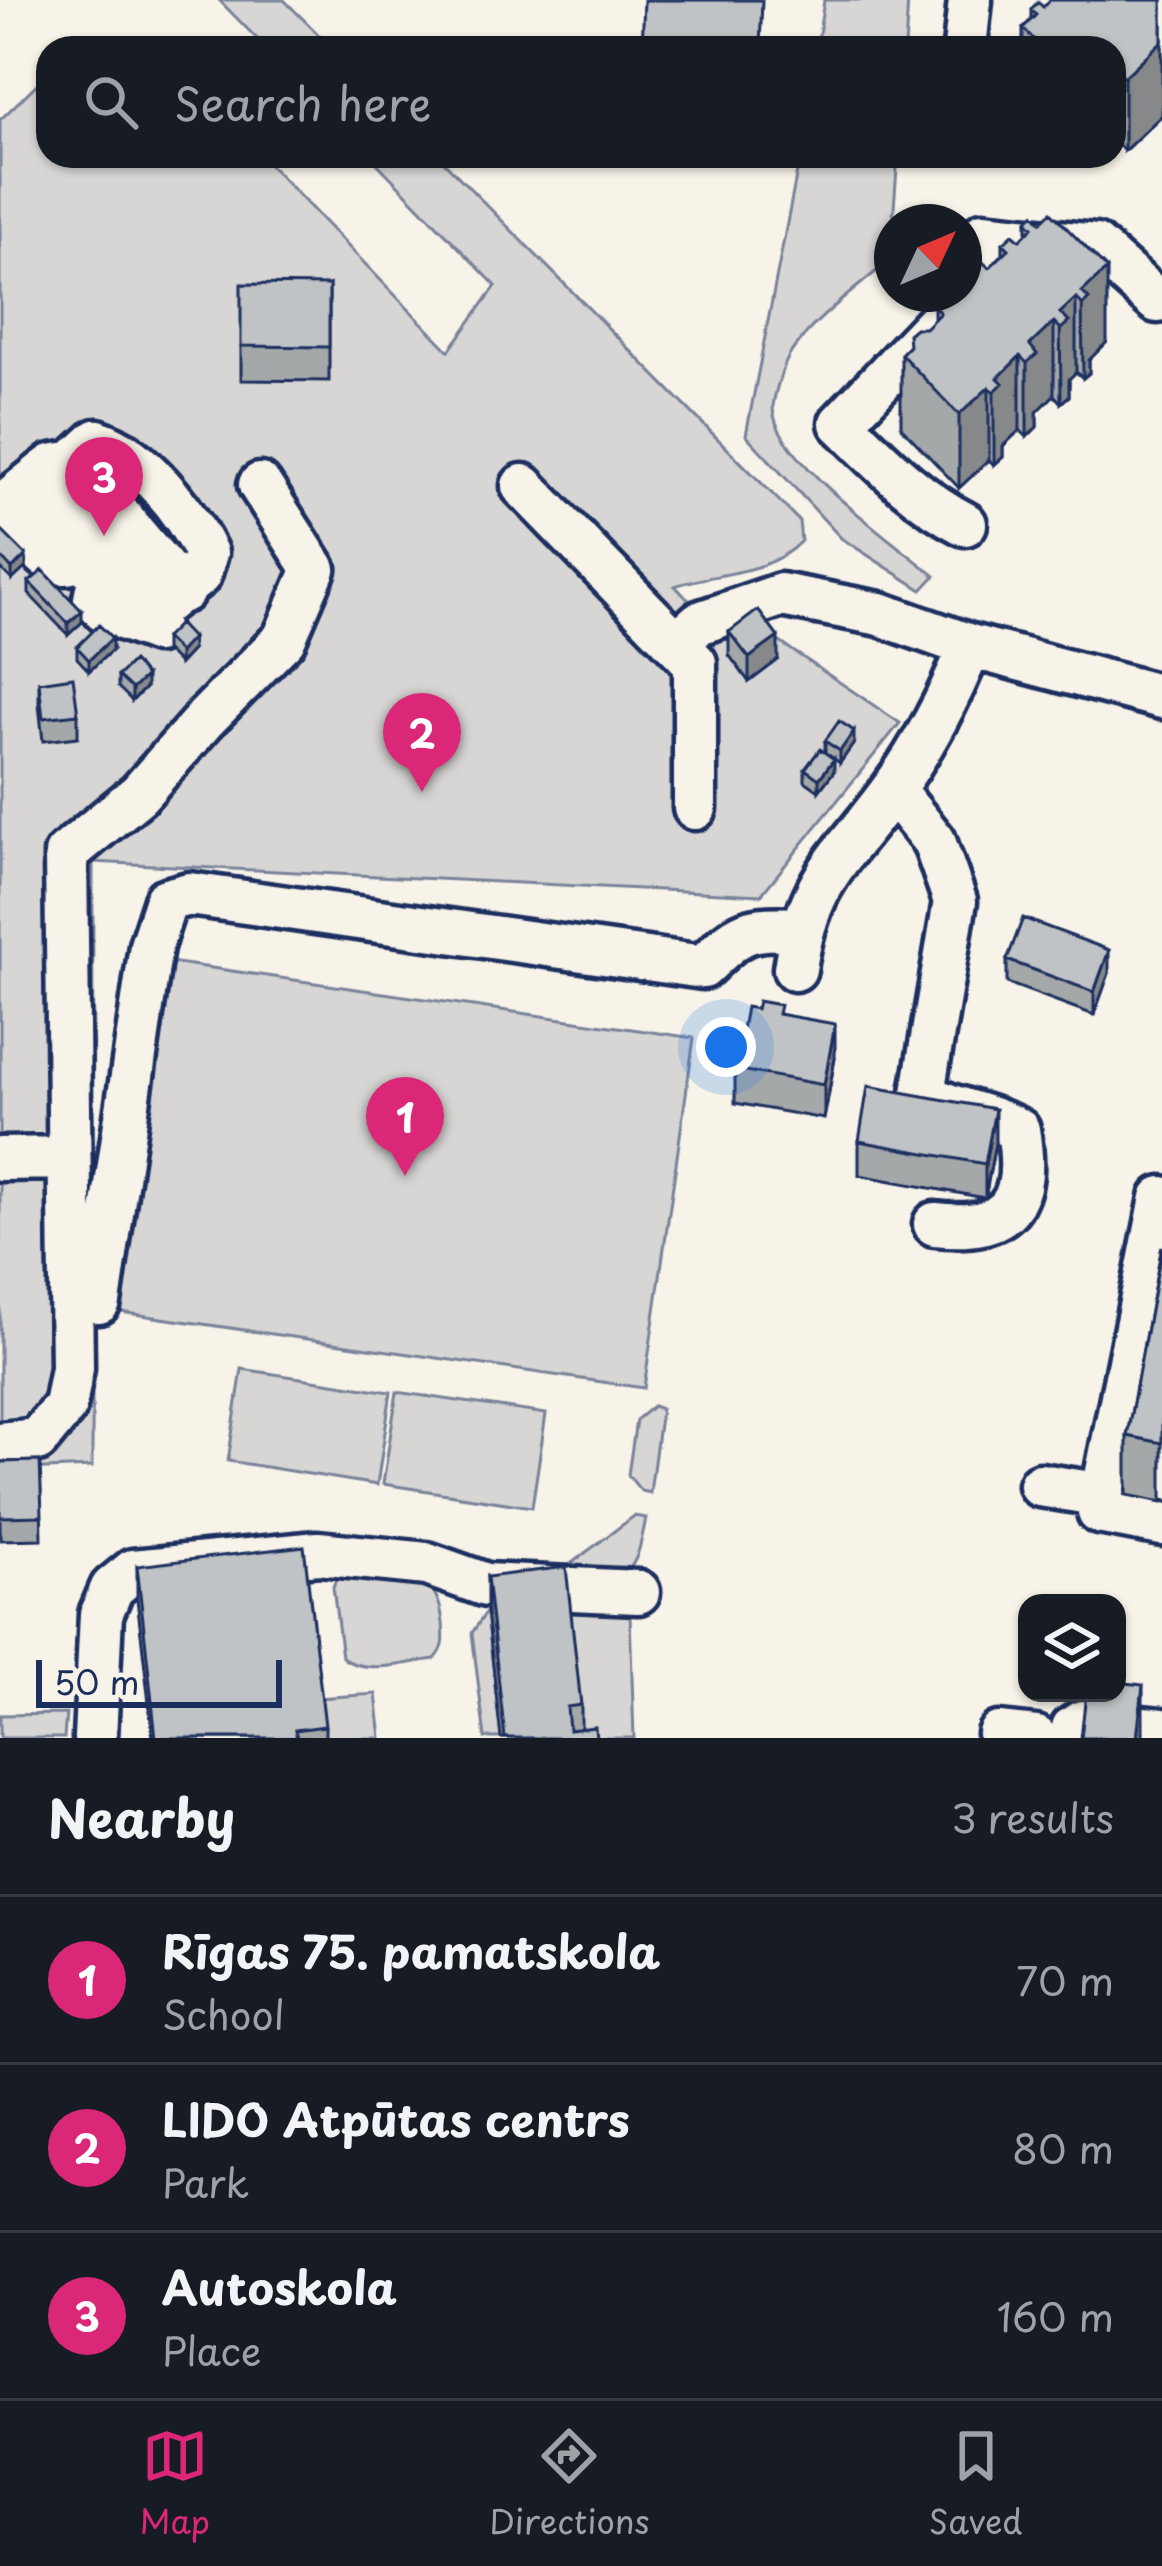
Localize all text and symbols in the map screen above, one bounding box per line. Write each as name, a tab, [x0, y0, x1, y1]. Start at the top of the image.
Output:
search box	[36, 36, 1126, 168]
text: Search here	[174, 68, 431, 136]
icon: search	[78, 69, 144, 135]
north arrow	[874, 204, 982, 312]
pin: 3	[65, 437, 143, 536]
pin: 2	[383, 693, 461, 792]
your location	[696, 1017, 756, 1077]
pin: 1	[366, 1077, 444, 1176]
map controls	[1018, 1594, 1126, 1702]
button: layers	[1018, 1594, 1126, 1702]
scale bar	[36, 1654, 282, 1707]
text: 50 m	[54, 1656, 140, 1706]
text: Nearby	[48, 1778, 235, 1855]
text: 3 results	[951, 1787, 1114, 1846]
text: Rīgas 75. pamatskola	[162, 1916, 660, 1984]
text: 1	[78, 1950, 96, 2009]
text: 70 m	[1016, 1950, 1114, 2009]
text: School	[162, 1984, 285, 2043]
text: LIDO Atpūtas centrs	[162, 2084, 630, 2152]
text: 2	[73, 2118, 101, 2177]
text: 80 m	[1012, 2118, 1114, 2177]
text: Park	[162, 2152, 249, 2211]
text: Autoskola	[162, 2252, 397, 2320]
text: 3	[74, 2286, 100, 2345]
text: 160 m	[997, 2286, 1114, 2345]
text: Place	[162, 2320, 262, 2379]
tab: Map	[140, 2423, 210, 2545]
tab: Directions	[489, 2423, 650, 2545]
tab: Saved	[929, 2423, 1022, 2545]

